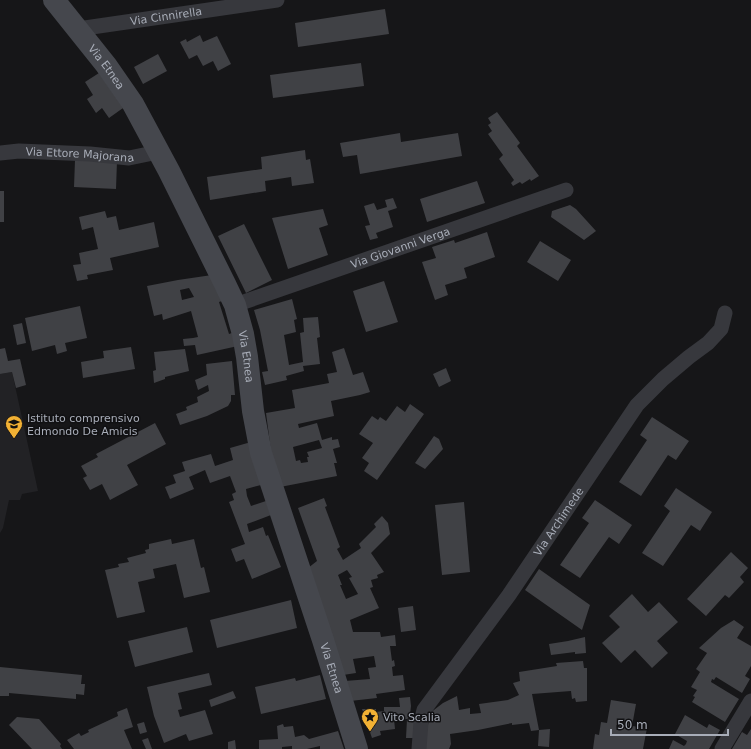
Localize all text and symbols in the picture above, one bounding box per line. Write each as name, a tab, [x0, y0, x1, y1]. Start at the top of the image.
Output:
street label: Via Cinnirella	[129, 5, 203, 28]
street label: Via Etnea	[85, 42, 127, 92]
street label: Via Ettore Majorana	[25, 145, 135, 165]
street label: Via Giovanni Verga	[349, 225, 452, 271]
street label: Via Etnea	[236, 330, 256, 383]
place label: Istituto comprensivo Edmondo De Amicis	[27, 412, 140, 438]
school or university icon: Istituto comprensivo Edmondo De Amicis	[4, 414, 24, 439]
street label: Via Archimede	[531, 485, 587, 559]
street label: Via Etnea	[317, 641, 345, 695]
place icon: Vito Scalia	[360, 707, 380, 732]
place label: Vito Scalia	[383, 711, 441, 724]
scale bar	[611, 711, 728, 737]
text: 50 m	[617, 718, 648, 732]

